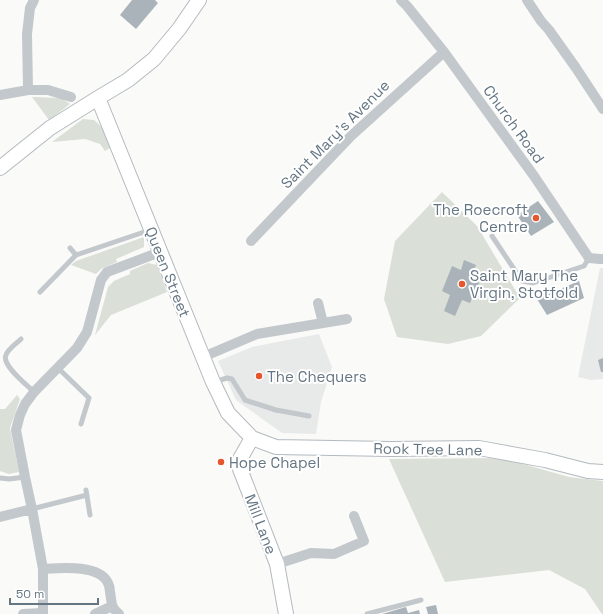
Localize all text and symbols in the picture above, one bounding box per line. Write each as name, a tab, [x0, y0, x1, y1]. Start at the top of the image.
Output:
street label: Saint Mary's Avenue	[277, 76, 393, 192]
street label: Church Road	[479, 81, 549, 167]
place label: The Roecroft Centre	[433, 200, 528, 236]
marker: The Roecroft Centre	[531, 213, 541, 223]
street label: Queen Street	[141, 224, 195, 320]
place label: Saint Mary The Virgin, Stotfold	[470, 266, 578, 302]
marker: Saint Mary The Virgin, Stotfold	[457, 279, 467, 289]
place label: The Chequers	[267, 367, 367, 386]
marker: The Chequers	[254, 371, 264, 381]
street label: Rook Tree Lane	[373, 439, 483, 459]
place label: Hope Chapel	[229, 453, 320, 472]
marker: Hope Chapel	[216, 457, 226, 467]
street label: Mill Lane	[241, 491, 281, 557]
scale bar	[10, 580, 98, 606]
text: 50 m	[16, 586, 44, 602]

